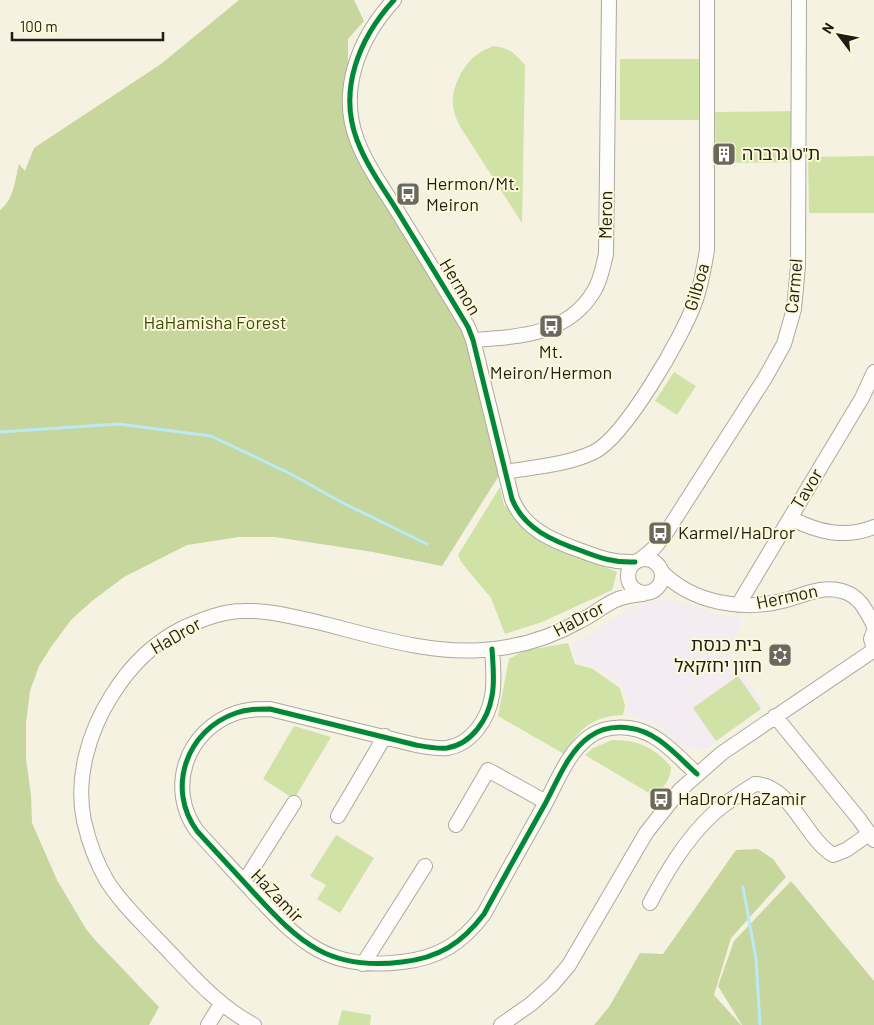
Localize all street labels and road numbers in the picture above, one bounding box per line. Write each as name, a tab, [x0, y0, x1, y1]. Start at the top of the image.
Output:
street label: Meron	[594, 191, 616, 239]
street label: Hermon	[435, 254, 486, 319]
street label: Carmel	[780, 258, 806, 314]
street label: Gilboa	[679, 260, 713, 313]
street label: Tavor	[785, 464, 827, 513]
street label: Hermon	[754, 579, 820, 613]
street label: HaDror	[549, 595, 608, 641]
street label: HaDror	[146, 612, 205, 658]
street label: HaZamir	[247, 864, 309, 927]

